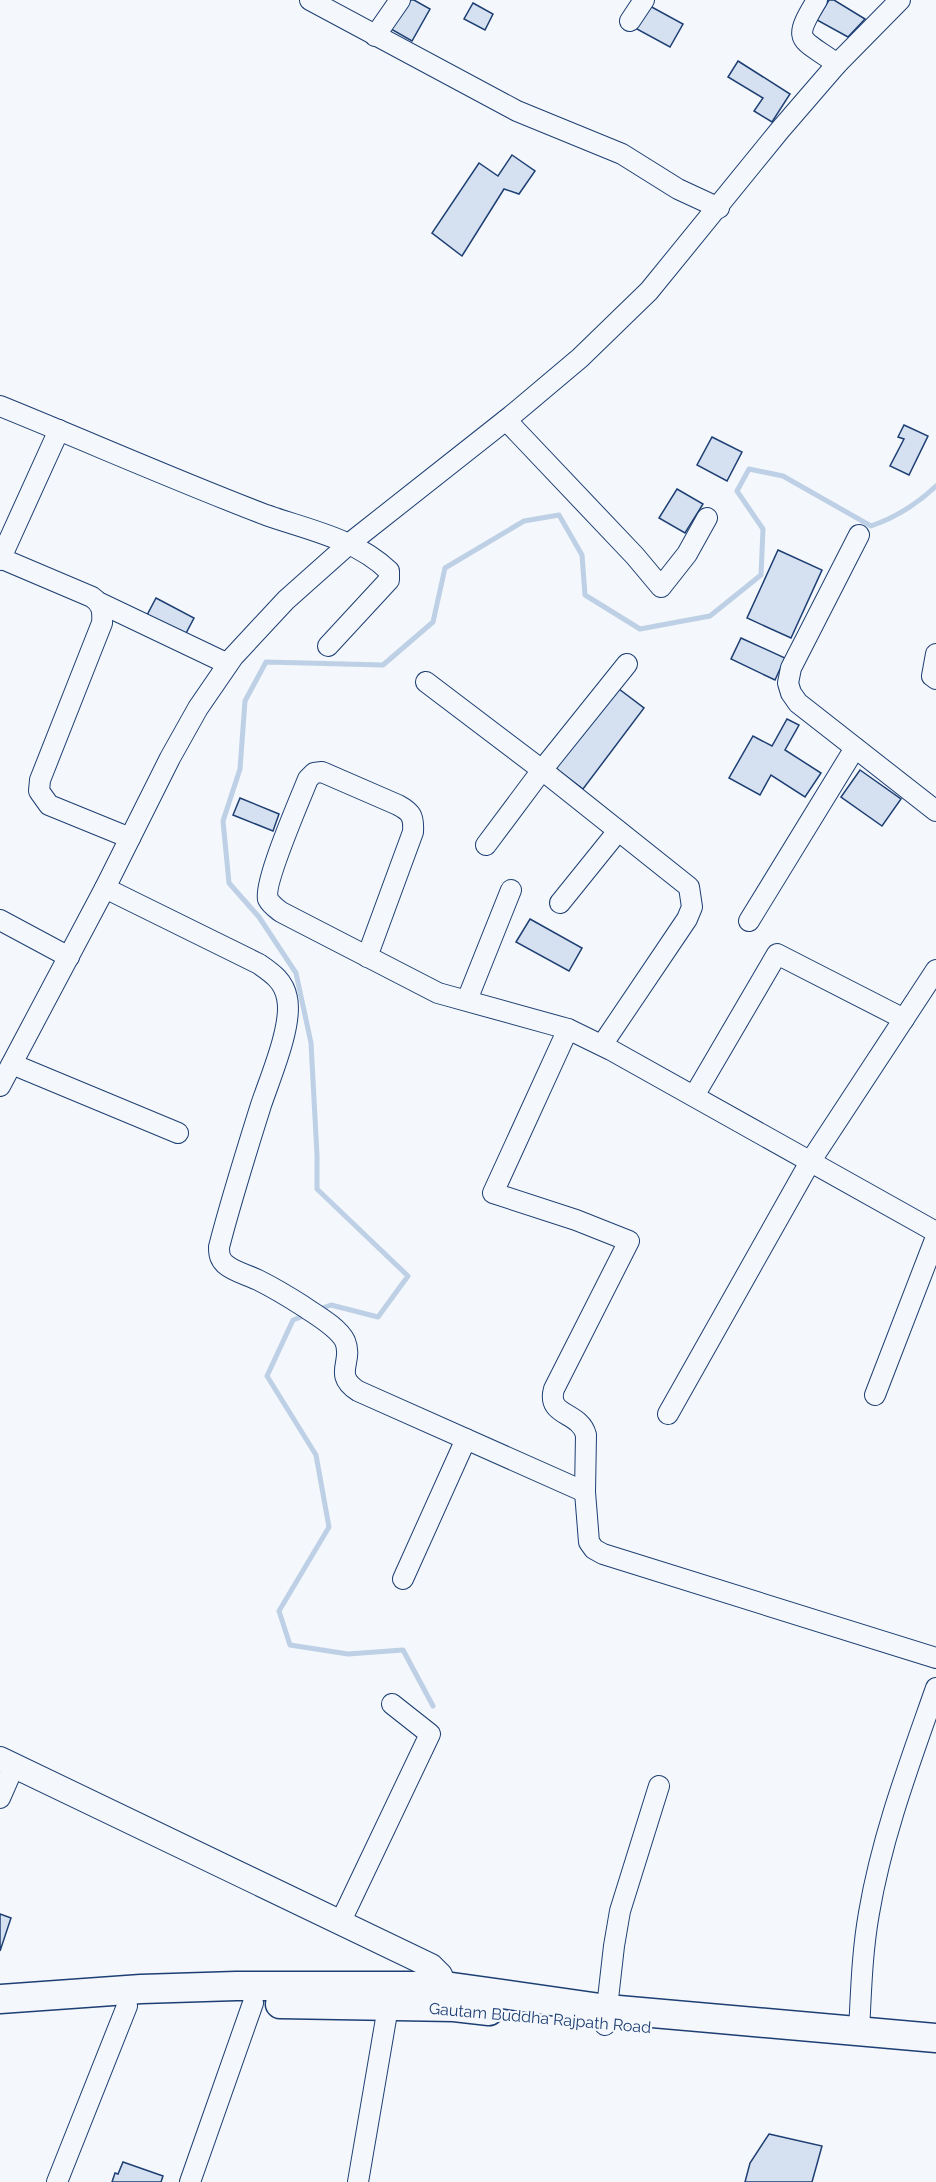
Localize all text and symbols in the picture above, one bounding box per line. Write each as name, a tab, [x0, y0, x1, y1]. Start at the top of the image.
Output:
street label: Gautam Buddha Rajpath Road	[428, 1999, 652, 2037]

